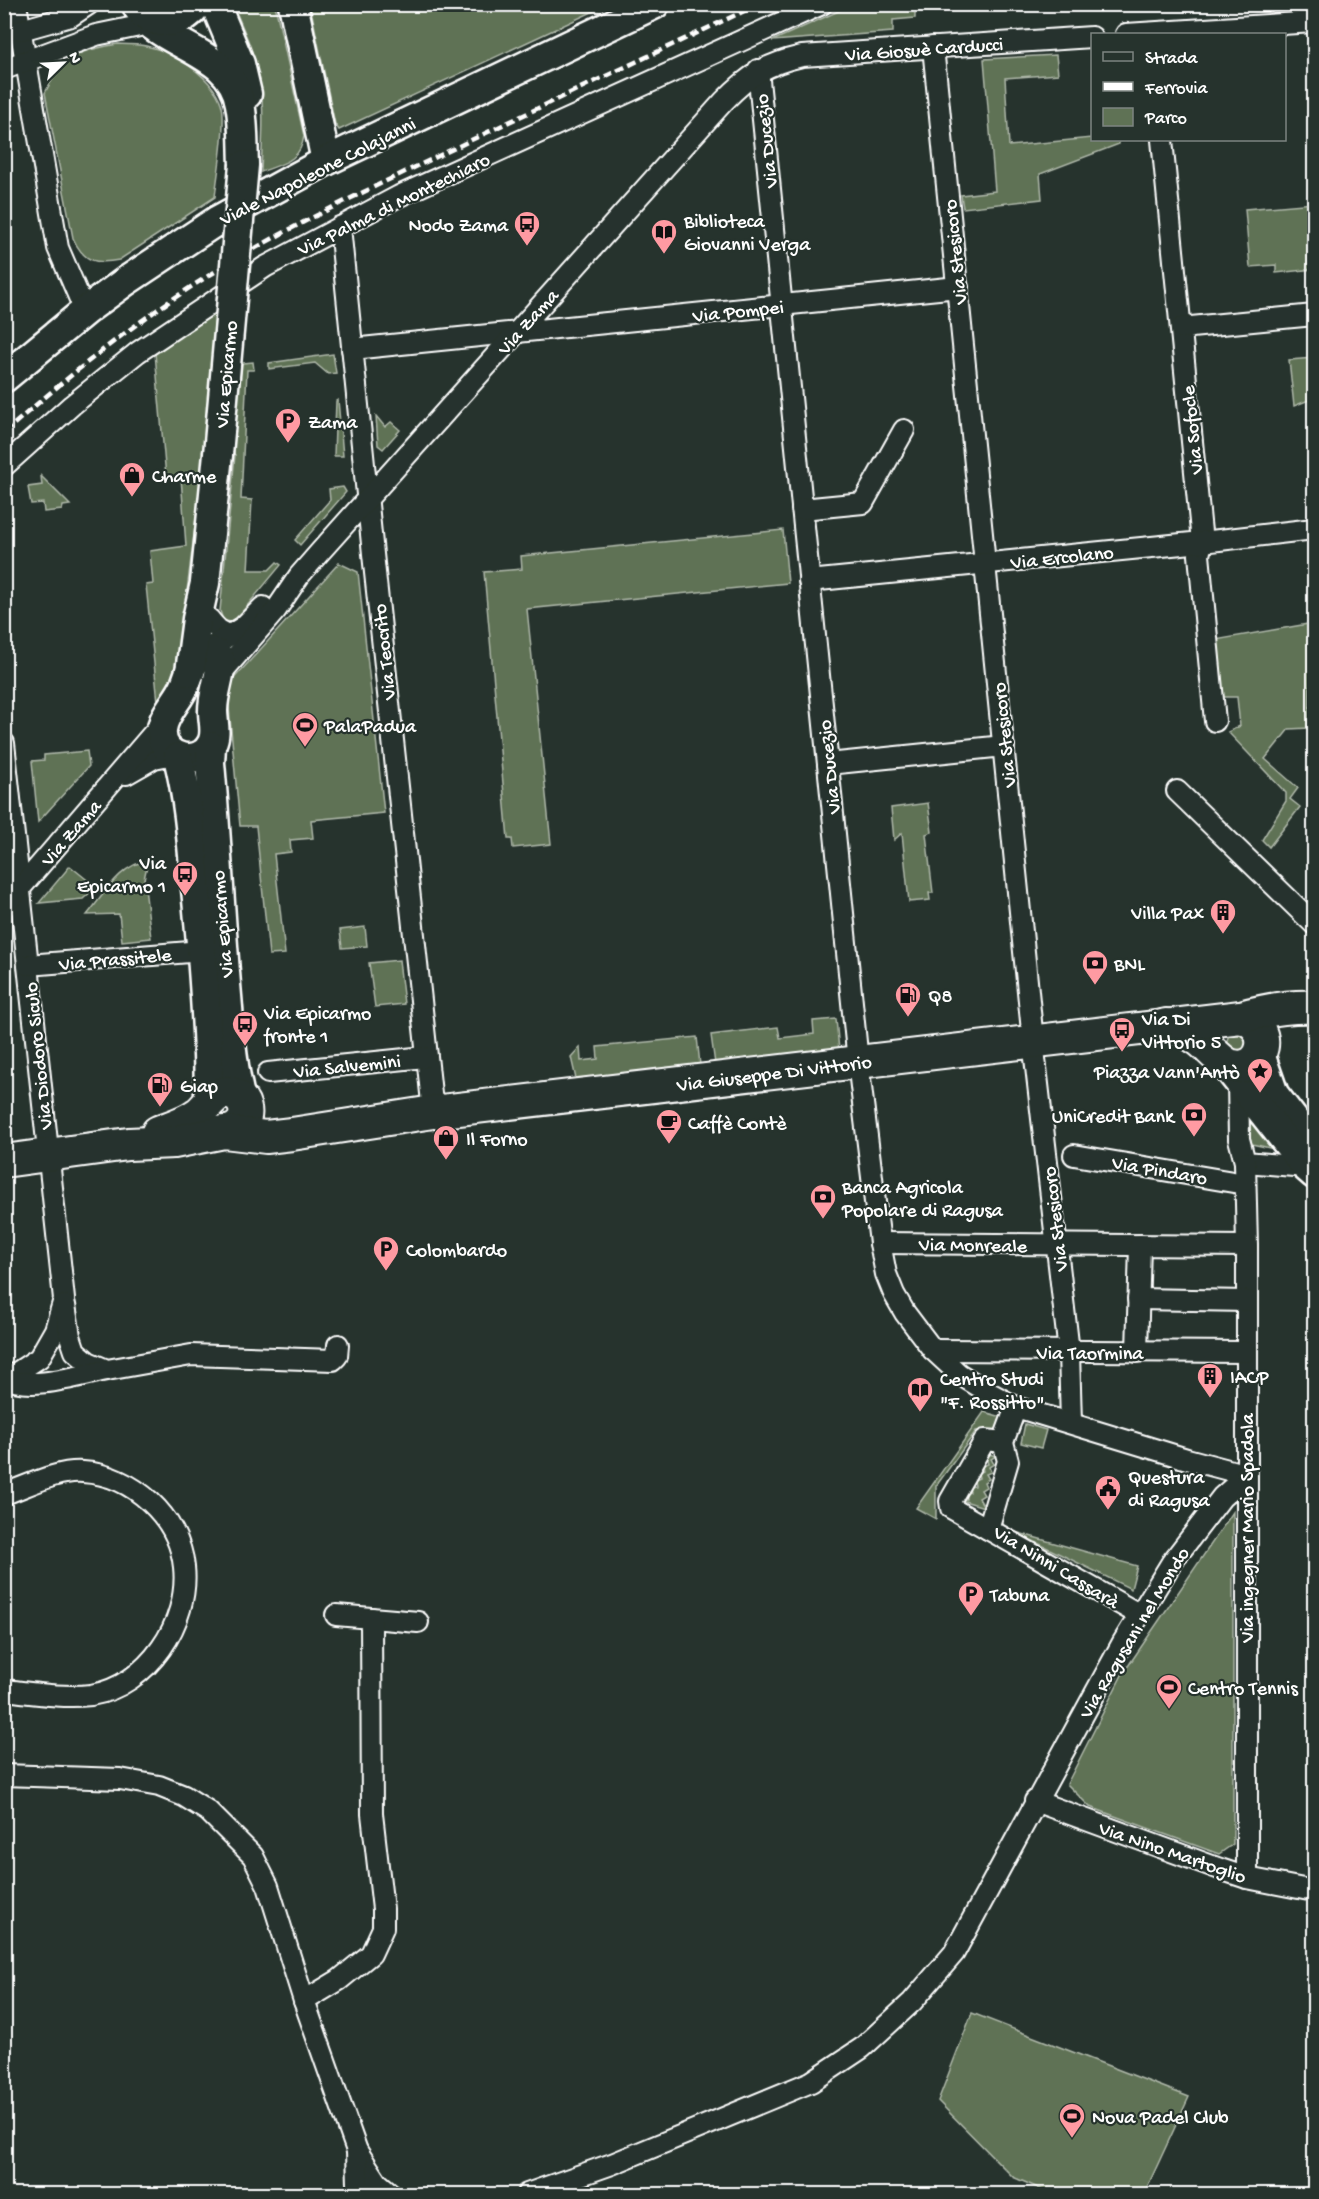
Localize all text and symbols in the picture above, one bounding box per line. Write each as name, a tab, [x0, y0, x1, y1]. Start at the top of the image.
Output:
north arrow	[33, 33, 93, 93]
legend	[1091, 33, 1286, 141]
street label: Via Giosuè Carducci	[843, 34, 1004, 69]
text: Strada	[1145, 49, 1199, 70]
text: N	[63, 50, 85, 67]
text: Ferrovia	[1144, 79, 1208, 100]
street label: Via Ducezio	[752, 93, 785, 190]
text: Parco	[1144, 109, 1187, 130]
street label: Viale Napoleone Colajanni	[216, 114, 421, 233]
street label: Via Palma di Montechiaro	[294, 149, 495, 263]
street label: Via Stesicoro	[941, 198, 975, 306]
bus stop icon: Nodo Zama	[512, 209, 542, 247]
place label: Biblioteca Giovanni Verga	[683, 212, 811, 258]
place label: Nodo Zama	[408, 216, 509, 239]
library icon: Biblioteca Giovanni Verga	[649, 217, 679, 255]
street label: Via Zama	[493, 285, 566, 362]
street label: Via Pompei	[691, 297, 785, 330]
street label: Via Epicarmo	[212, 320, 245, 430]
street label: Via Sofocle	[1178, 384, 1211, 476]
parking icon: Zama	[273, 406, 303, 444]
place label: Zama	[308, 413, 358, 436]
shop icon: Charme	[117, 460, 147, 498]
place label: Charme	[152, 467, 217, 490]
street label: Via Ercolano	[1009, 543, 1115, 576]
street label: Via Teocrito	[370, 602, 403, 702]
street label: Via Stesicoro	[990, 681, 1024, 789]
sports icon: PalaPadua	[290, 710, 320, 748]
place label: PalaPadua	[323, 717, 417, 740]
street label: Via Ducezio	[815, 719, 848, 816]
street label: Via Zama	[37, 796, 108, 873]
place label: Via Epicarmo 1	[77, 854, 167, 900]
bus stop icon: Via Epicarmo 1	[170, 859, 200, 897]
street label: Via Epicarmo	[208, 869, 241, 979]
building icon: Villa Pax	[1208, 897, 1238, 935]
place label: Villa Pax	[1130, 904, 1204, 927]
street label: Via Prassitele	[57, 945, 173, 978]
bank icon: BNL	[1080, 948, 1110, 986]
place label: BNL	[1113, 955, 1145, 978]
fuel station icon: Q8	[893, 980, 923, 1018]
street label: Via Diodoro Siculo	[21, 981, 60, 1131]
place label: Q8	[928, 987, 952, 1010]
place label: Via Epicarmo fronte 1	[263, 1004, 372, 1050]
bus stop icon: Via Epicarmo fronte 1	[230, 1009, 260, 1047]
place label: Via Di Vittorio 5	[1141, 1010, 1221, 1056]
bus stop icon: Via Di Vittorio 5	[1107, 1015, 1137, 1053]
street label: Via Salvemini	[292, 1051, 402, 1086]
street label: Via Giuseppe Di Vittorio	[675, 1052, 873, 1099]
place icon: Piazza Vann'Antò	[1245, 1056, 1275, 1094]
place label: Piazza Vann'Antò	[1093, 1063, 1240, 1086]
fuel station icon: Giap	[145, 1070, 175, 1108]
place label: Giap	[180, 1077, 218, 1100]
bank icon: UniCredit Bank	[1179, 1100, 1209, 1138]
cafe icon: Caffè Contè	[654, 1107, 684, 1145]
place label: UniCredit Bank	[1052, 1107, 1176, 1130]
place label: Caffè Contè	[688, 1114, 787, 1137]
shop icon: Il Forno	[431, 1123, 461, 1161]
place label: Il Forno	[466, 1130, 528, 1153]
street label: Via Pindaro	[1109, 1153, 1209, 1192]
street label: Via Stesicoro	[1040, 1165, 1075, 1273]
place label: Banca Agricola Popolare di Ragusa	[841, 1178, 1004, 1224]
bank icon: Banca Agricola Popolare di Ragusa	[808, 1182, 838, 1220]
parking icon: Colombardo	[371, 1234, 401, 1272]
street label: Via Monreale	[918, 1235, 1028, 1260]
place label: Colombardo	[406, 1241, 507, 1264]
street label: Via Taormina	[1036, 1344, 1144, 1367]
building icon: IACP	[1195, 1361, 1225, 1399]
place label: IACP	[1230, 1368, 1269, 1391]
place label: Centro Studi "F. Rossitto"	[940, 1370, 1045, 1416]
library icon: Centro Studi "F. Rossitto"	[905, 1375, 935, 1413]
street label: Via ingegner Mario Spadola	[1238, 1413, 1261, 1644]
place label: Questura di Ragusa	[1128, 1468, 1210, 1514]
public building icon: Questura di Ragusa	[1093, 1473, 1123, 1511]
street label: Via Ninni Cassarà	[987, 1522, 1123, 1616]
street label: Via Ragusani nel Mondo	[1075, 1544, 1196, 1724]
parking icon: Tabuna	[956, 1579, 986, 1617]
place label: Tabuna	[989, 1586, 1050, 1609]
sports icon: Centro Tennis	[1154, 1672, 1184, 1710]
place label: Centro Tennis	[1188, 1679, 1298, 1702]
street label: Via Nino Martoglio	[1094, 1818, 1249, 1890]
sports icon: Nova Padel Club	[1057, 2101, 1087, 2139]
place label: Nova Padel Club	[1092, 2108, 1229, 2131]

